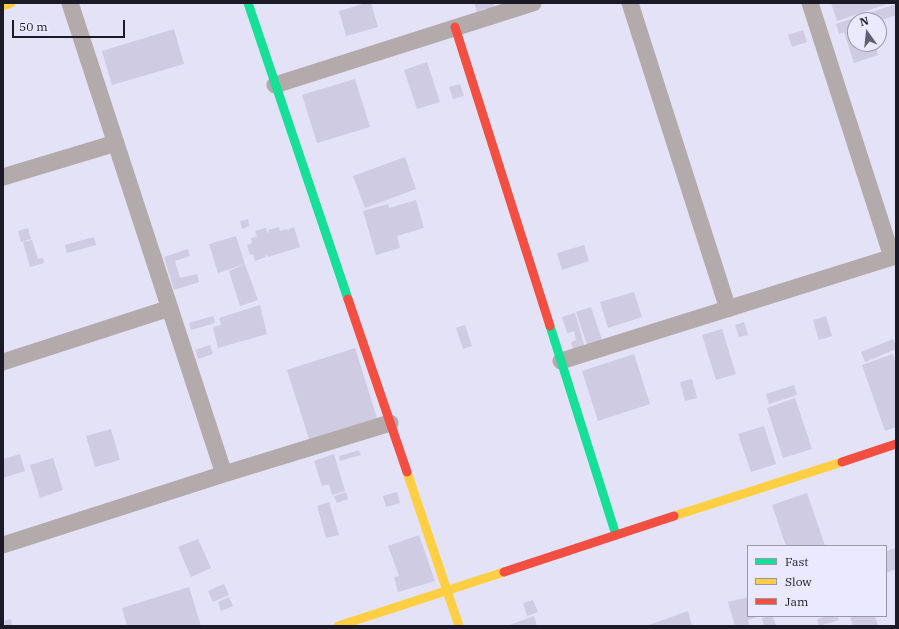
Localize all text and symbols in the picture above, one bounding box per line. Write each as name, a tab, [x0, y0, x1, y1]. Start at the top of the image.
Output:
scale bar	[14, 12, 127, 38]
north arrow	[847, 12, 887, 52]
text: N	[858, 13, 870, 29]
text: 50 m	[19, 19, 48, 34]
legend	[747, 545, 887, 617]
text: Fast	[785, 554, 809, 569]
text: Slow	[785, 574, 812, 589]
text: Jam	[785, 594, 808, 609]

